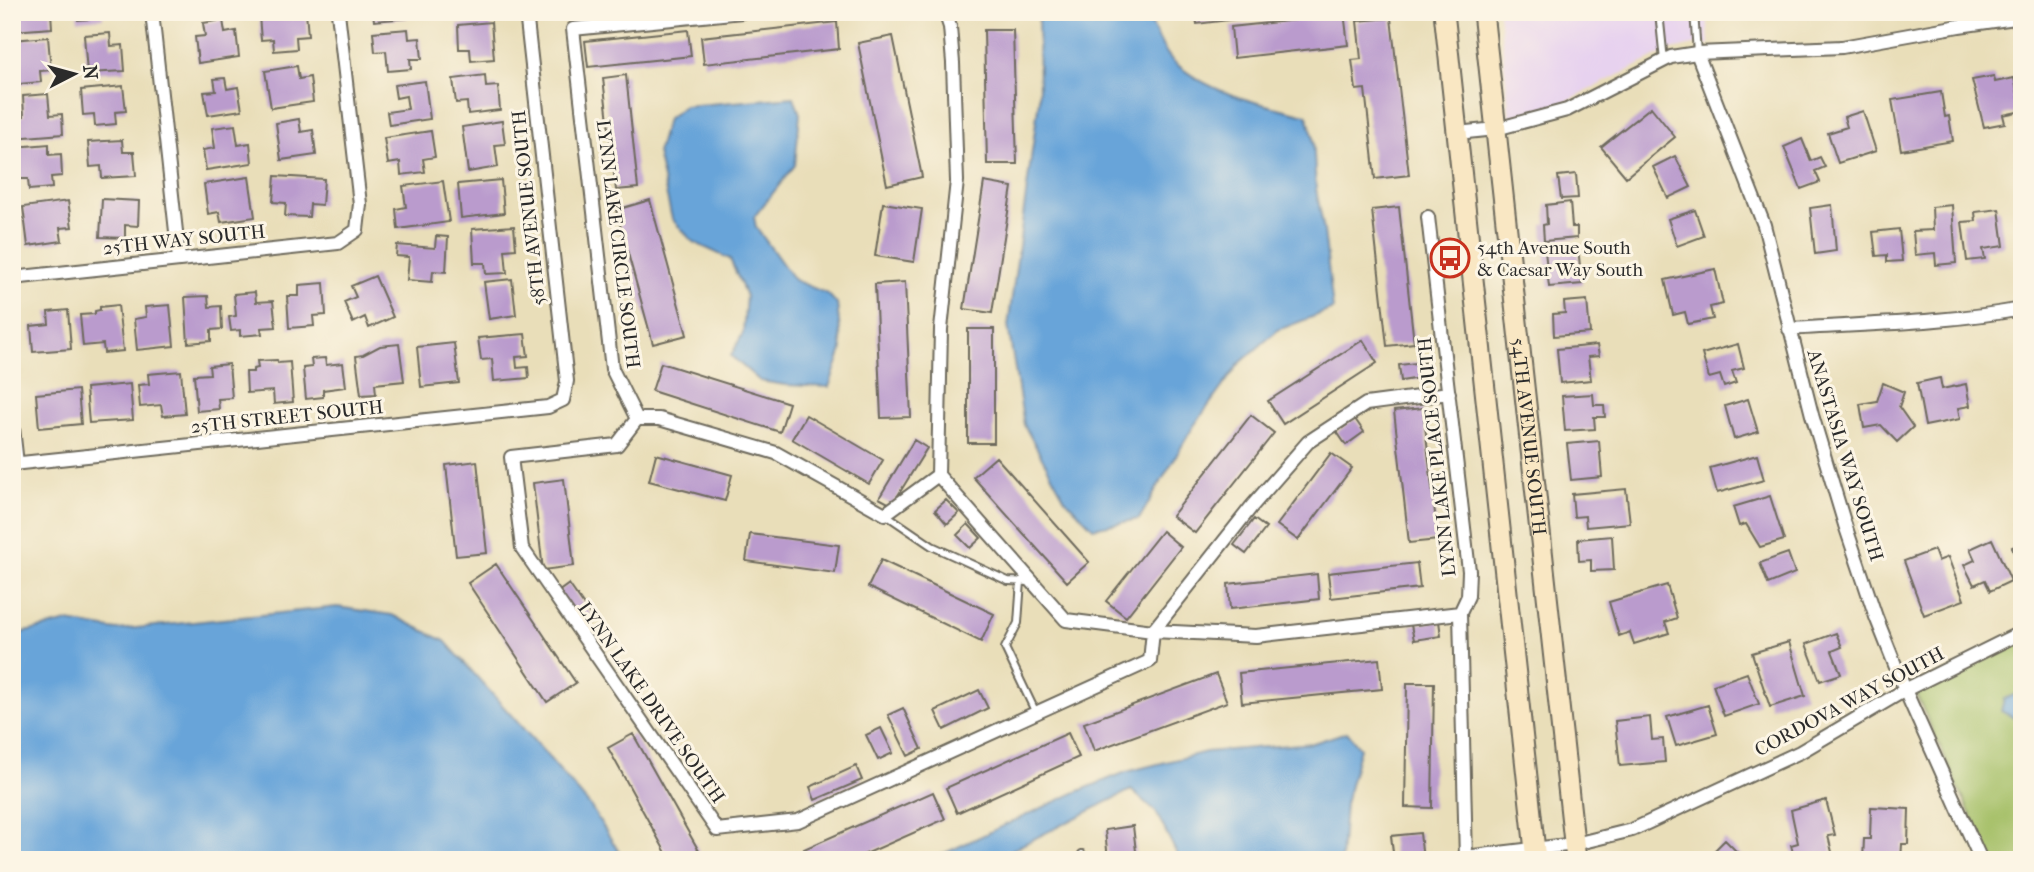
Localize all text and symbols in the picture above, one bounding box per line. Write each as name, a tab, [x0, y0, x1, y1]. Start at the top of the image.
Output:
north arrow	[38, 38, 108, 108]
text: N	[78, 64, 102, 81]
street label: 58TH AVENUE SOUTH	[508, 109, 550, 307]
street label: LYNN LAKE CIRCLE SOUTH	[592, 118, 644, 370]
street label: 25TH WAY SOUTH	[102, 221, 266, 259]
bus stop icon: 54th Avenue South & Caesar Way South	[1429, 237, 1471, 279]
place label: 54th Avenue South & Caesar Way South	[1477, 237, 1643, 281]
street label: LYNN LAKE PLACE SOUTH	[1413, 336, 1461, 578]
street label: 54TH AVENUE SOUTH	[1507, 337, 1550, 536]
street label: ANASTASIA WAY SOUTH	[1802, 346, 1888, 564]
street label: 25TH STREET SOUTH	[190, 396, 384, 438]
street label: LYNN LAKE DRIVE SOUTH	[573, 598, 729, 808]
street label: CORDOVA WAY SOUTH	[1751, 643, 1948, 761]

